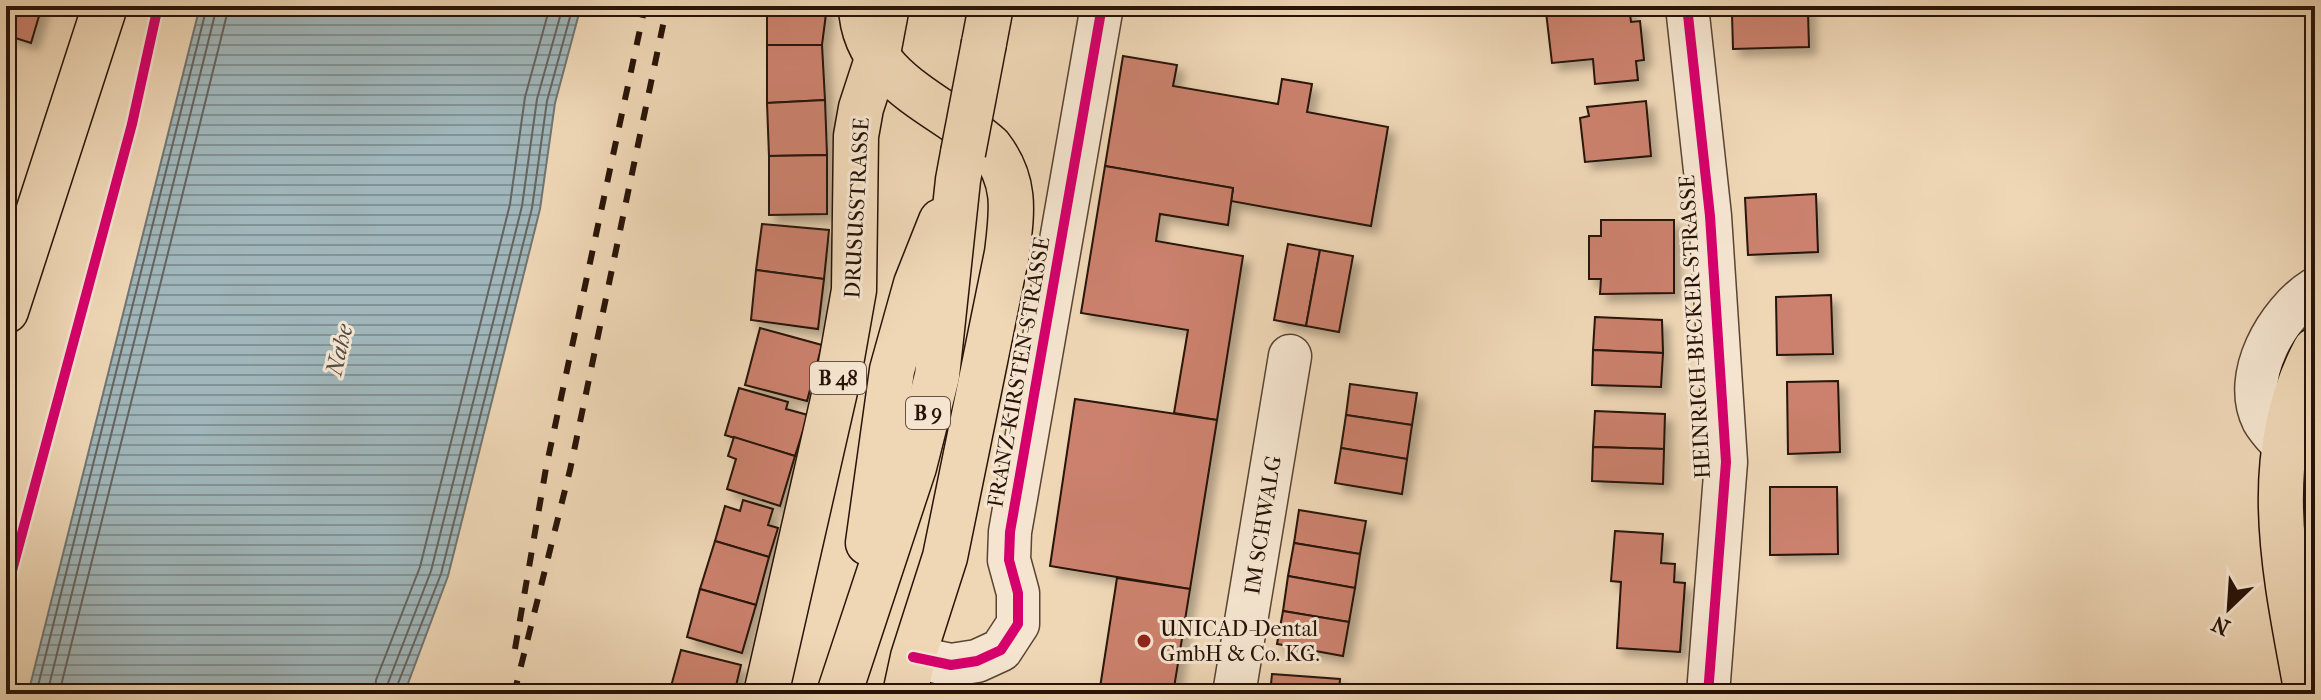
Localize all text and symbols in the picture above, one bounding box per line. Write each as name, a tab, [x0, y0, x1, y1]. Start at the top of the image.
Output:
street label: DRUSUSSTRASSE	[839, 117, 875, 299]
street label: HEINRICH-BECKER-STRASSE	[1674, 174, 1716, 480]
street label: FRANZ-KIRSTEN-STRASSE	[982, 235, 1056, 510]
water label: Nahe	[319, 320, 359, 379]
road number: B 48	[810, 362, 866, 394]
road number: B 9	[906, 397, 950, 429]
street label: IM SCHWALG	[1239, 454, 1287, 596]
north arrow	[2189, 568, 2269, 648]
text: N	[2208, 610, 2234, 641]
place label: UNICAD-Dental GmbH & Co. KG.	[1160, 616, 1320, 667]
marker: UNICAD-Dental GmbH & Co. KG.	[1135, 632, 1153, 650]

